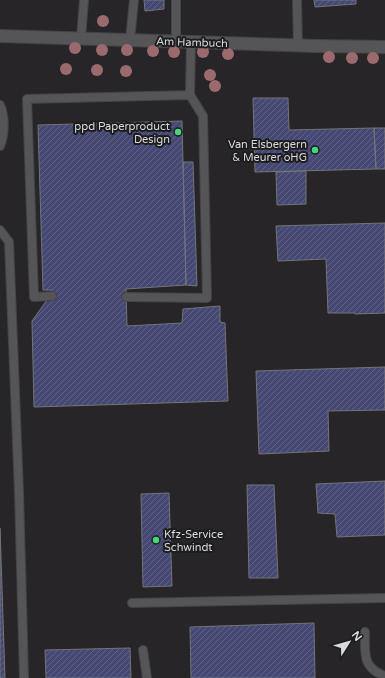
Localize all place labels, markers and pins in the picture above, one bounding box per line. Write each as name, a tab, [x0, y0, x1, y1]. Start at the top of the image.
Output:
place label: ppd Paperproduct Design	[74, 120, 170, 146]
marker: ppd Paperproduct Design	[173, 127, 183, 137]
place label: Van Elsbergern & Meurer oHG	[228, 138, 307, 164]
marker: Van Elsbergern & Meurer oHG	[310, 145, 320, 155]
place label: Kfz-Service Schwindt	[164, 528, 223, 554]
marker: Kfz-Service Schwindt	[151, 535, 161, 545]

